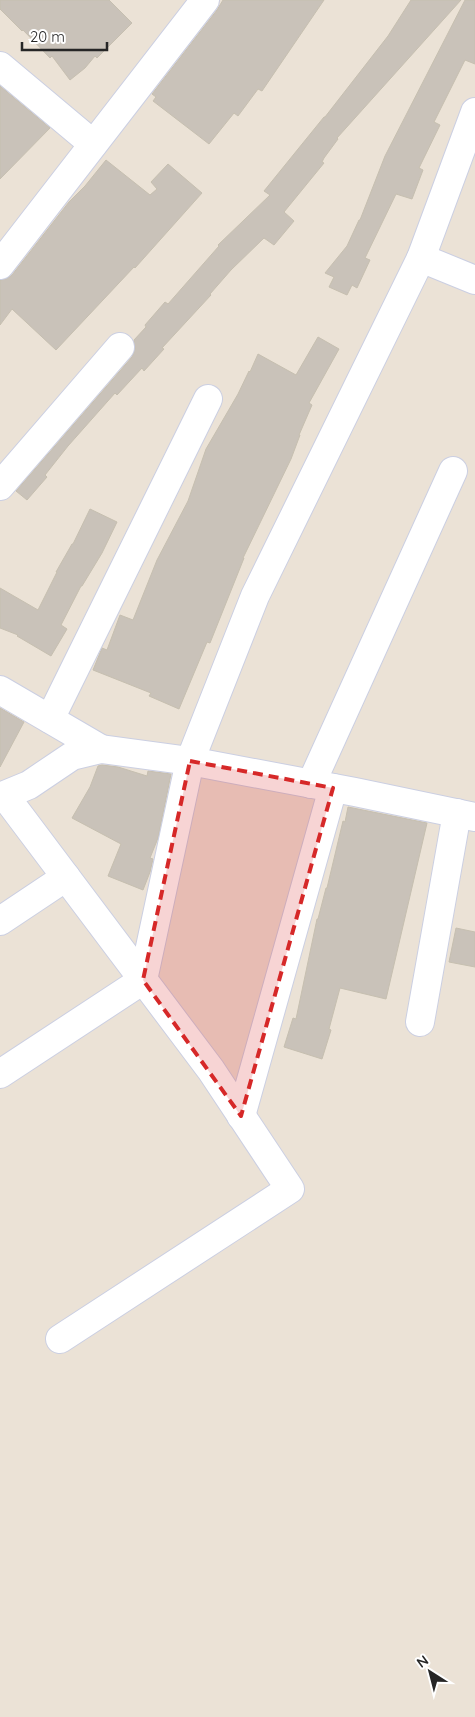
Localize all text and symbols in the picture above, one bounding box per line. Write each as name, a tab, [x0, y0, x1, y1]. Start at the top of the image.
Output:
scale bar	[22, 20, 108, 52]
text: 20 m	[30, 27, 65, 46]
north arrow	[405, 1647, 455, 1697]
text: N	[413, 1651, 432, 1672]

